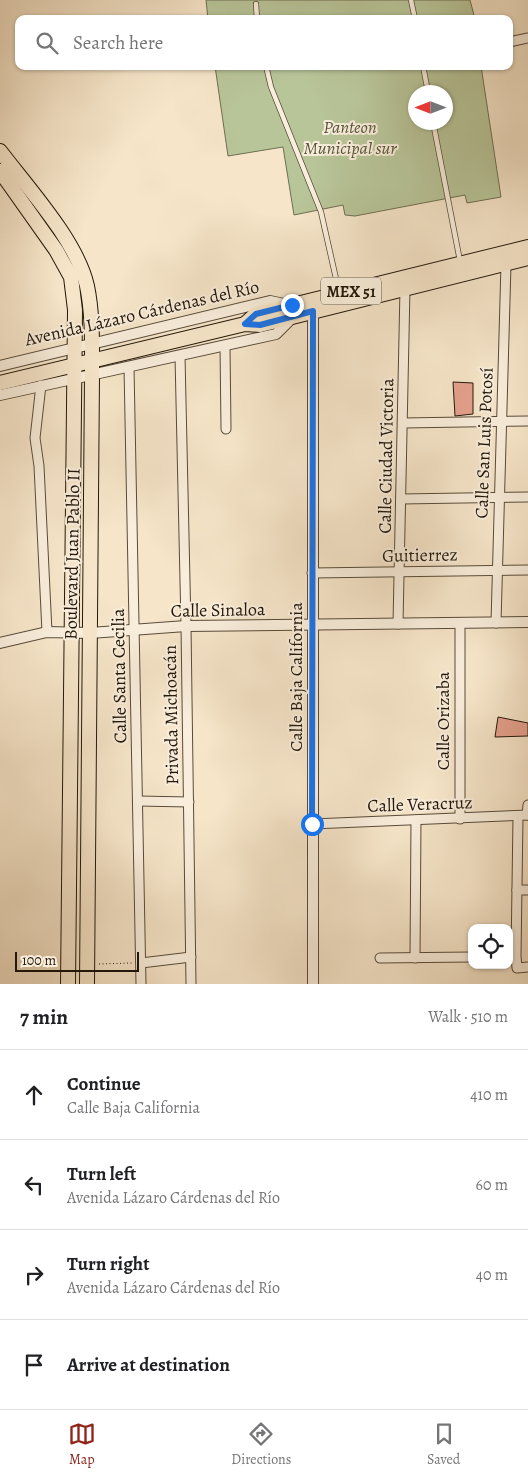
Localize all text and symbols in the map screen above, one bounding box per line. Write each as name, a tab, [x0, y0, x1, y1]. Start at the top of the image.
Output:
search box	[15, 15, 513, 70]
icon: search	[33, 29, 61, 57]
text: Search here	[73, 30, 163, 56]
north arrow	[408, 85, 453, 130]
park label: Panteon Municipal sur	[303, 115, 397, 160]
street label: Avenida Lázaro Cárdenas del Río	[22, 274, 261, 352]
road number: MEX 51	[321, 278, 381, 304]
route end	[281, 294, 304, 317]
street label: Calle San Luis Potosí	[469, 367, 499, 519]
street label: Calle Ciudad Victoria	[373, 378, 399, 534]
street label: Boulevard Juan Pablo II	[59, 468, 85, 640]
street label: Guitierrez	[382, 542, 458, 568]
street label: Calle Sinaloa	[171, 597, 266, 623]
street label: Calle Baja California	[284, 602, 308, 752]
street label: Calle Santa Cecilia	[106, 608, 132, 744]
street label: Privada Michoacán	[158, 645, 184, 785]
street label: Calle Orizaba	[431, 671, 455, 770]
street label: Calle Veracruz	[367, 790, 473, 818]
route start	[301, 813, 324, 836]
map controls	[468, 924, 513, 969]
button: locate	[468, 924, 513, 969]
scale bar	[15, 949, 139, 972]
text: 100 m	[22, 951, 56, 970]
text: 7 min	[20, 1003, 68, 1031]
text: Walk · 510 m	[428, 1006, 508, 1028]
text: Continue	[67, 1071, 141, 1097]
icon: ahead	[20, 1081, 48, 1109]
text: 410 m	[470, 1084, 508, 1106]
text: Calle Baja California	[67, 1097, 200, 1119]
text: Turn left	[67, 1161, 136, 1187]
icon: left	[20, 1171, 48, 1199]
text: 60 m	[476, 1174, 508, 1196]
text: Avenida Lázaro Cárdenas del Río	[67, 1187, 280, 1209]
text: Turn right	[67, 1251, 149, 1277]
icon: right	[20, 1261, 48, 1289]
text: 40 m	[476, 1264, 508, 1286]
text: Avenida Lázaro Cárdenas del Río	[67, 1277, 280, 1299]
icon: arrive	[20, 1351, 48, 1379]
text: Arrive at destination	[67, 1352, 230, 1378]
tab: Map	[68, 1420, 96, 1469]
tab: Directions	[231, 1420, 291, 1469]
tab: Saved	[427, 1420, 460, 1469]

